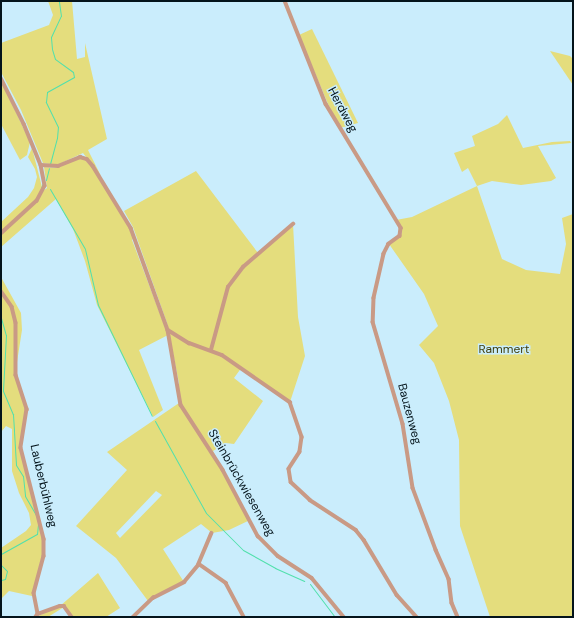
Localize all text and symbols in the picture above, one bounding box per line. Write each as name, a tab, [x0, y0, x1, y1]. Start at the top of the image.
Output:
street label: Herdweg	[324, 85, 360, 135]
park label: Rammert	[479, 343, 529, 357]
street label: Bauzenweg	[394, 382, 424, 446]
street label: Steinbrückwiesenweg	[205, 427, 277, 539]
street label: Lauberbühlweg	[26, 443, 60, 529]

